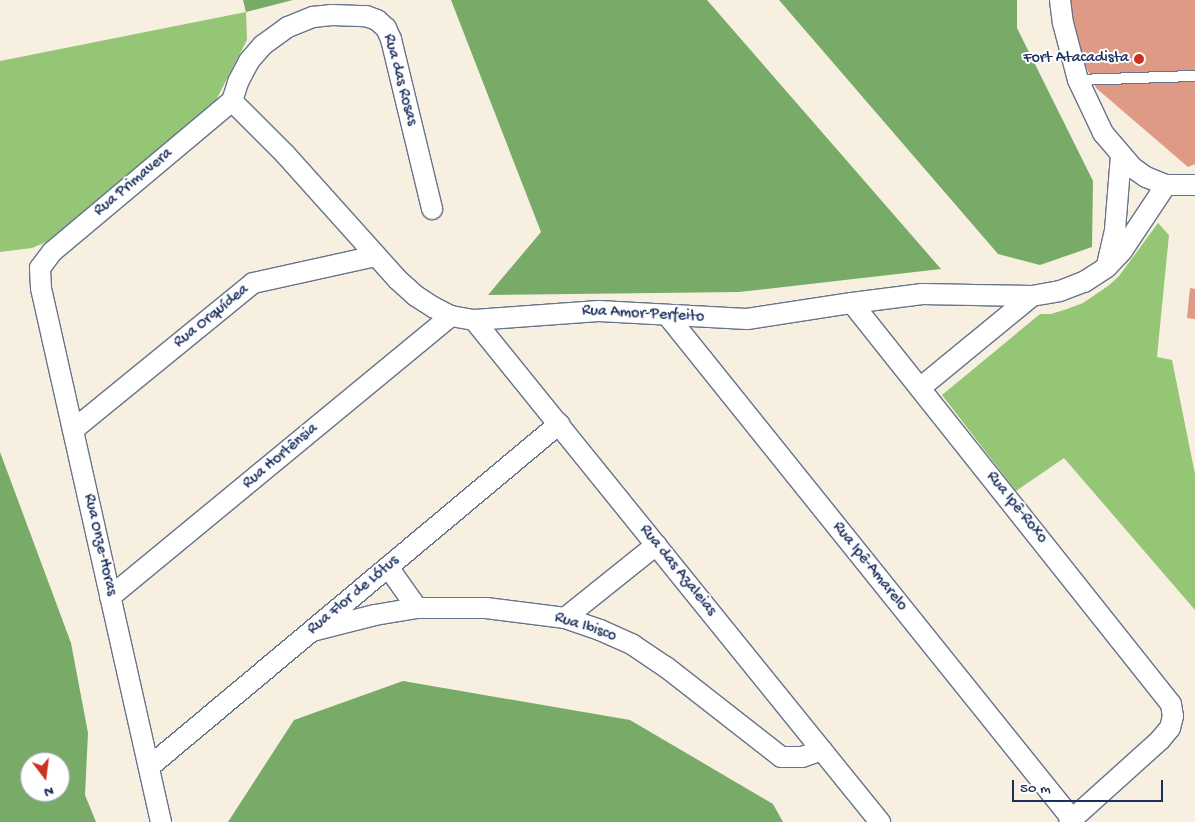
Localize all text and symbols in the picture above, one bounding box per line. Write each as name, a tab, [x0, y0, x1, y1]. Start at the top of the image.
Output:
street label: Rua das Rosas	[378, 32, 420, 128]
place label: Fort Atacadista	[1023, 49, 1129, 69]
marker: Fort Atacadista	[1133, 53, 1145, 65]
street label: Rua Primavera	[91, 145, 177, 221]
street label: Rua Orquídea	[171, 281, 253, 353]
street label: Rua Amor-Perfeito	[581, 302, 705, 328]
street label: Rua Hortênsia	[239, 420, 323, 494]
street label: Rua Ipê-Roxo	[981, 468, 1051, 548]
street label: Rua Onze-Horas	[78, 492, 120, 598]
street label: Rua Ipê-Amarelo	[827, 519, 911, 615]
street label: Rua das Azaleias	[634, 521, 720, 621]
street label: Rua Flor de Lótus	[304, 552, 404, 640]
street label: Rua Ibisco	[552, 609, 618, 647]
north arrow	[20, 752, 70, 802]
scale bar	[1015, 770, 1166, 802]
text: 50 m	[1020, 780, 1051, 798]
text: N	[42, 782, 55, 800]

